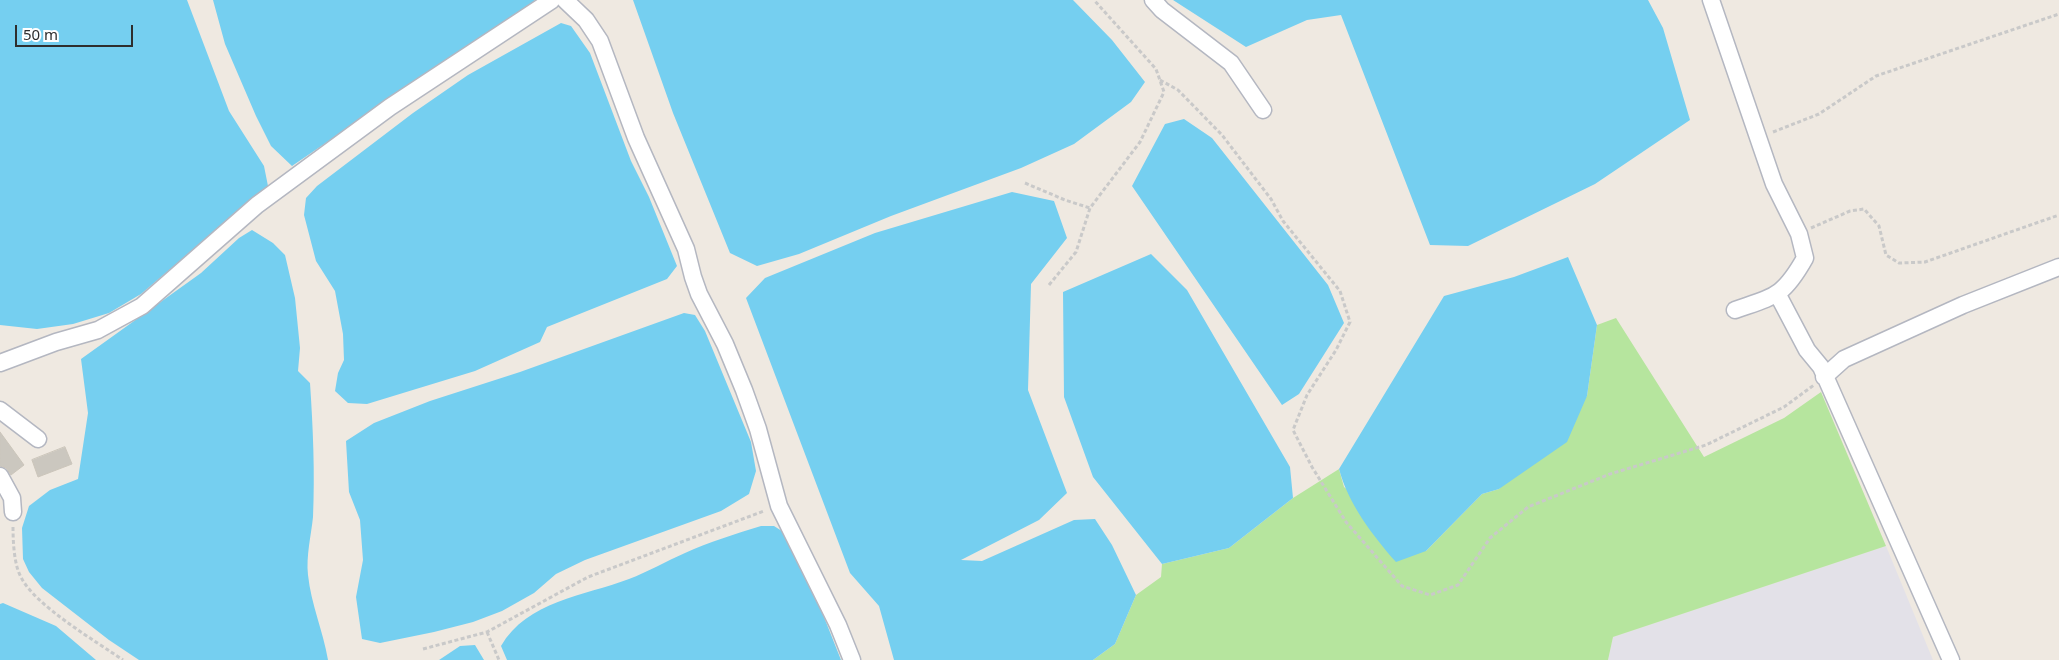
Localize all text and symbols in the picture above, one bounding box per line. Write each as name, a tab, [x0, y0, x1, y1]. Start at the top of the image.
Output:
scale bar	[18, 15, 135, 47]
text: 50 m	[23, 24, 58, 44]

